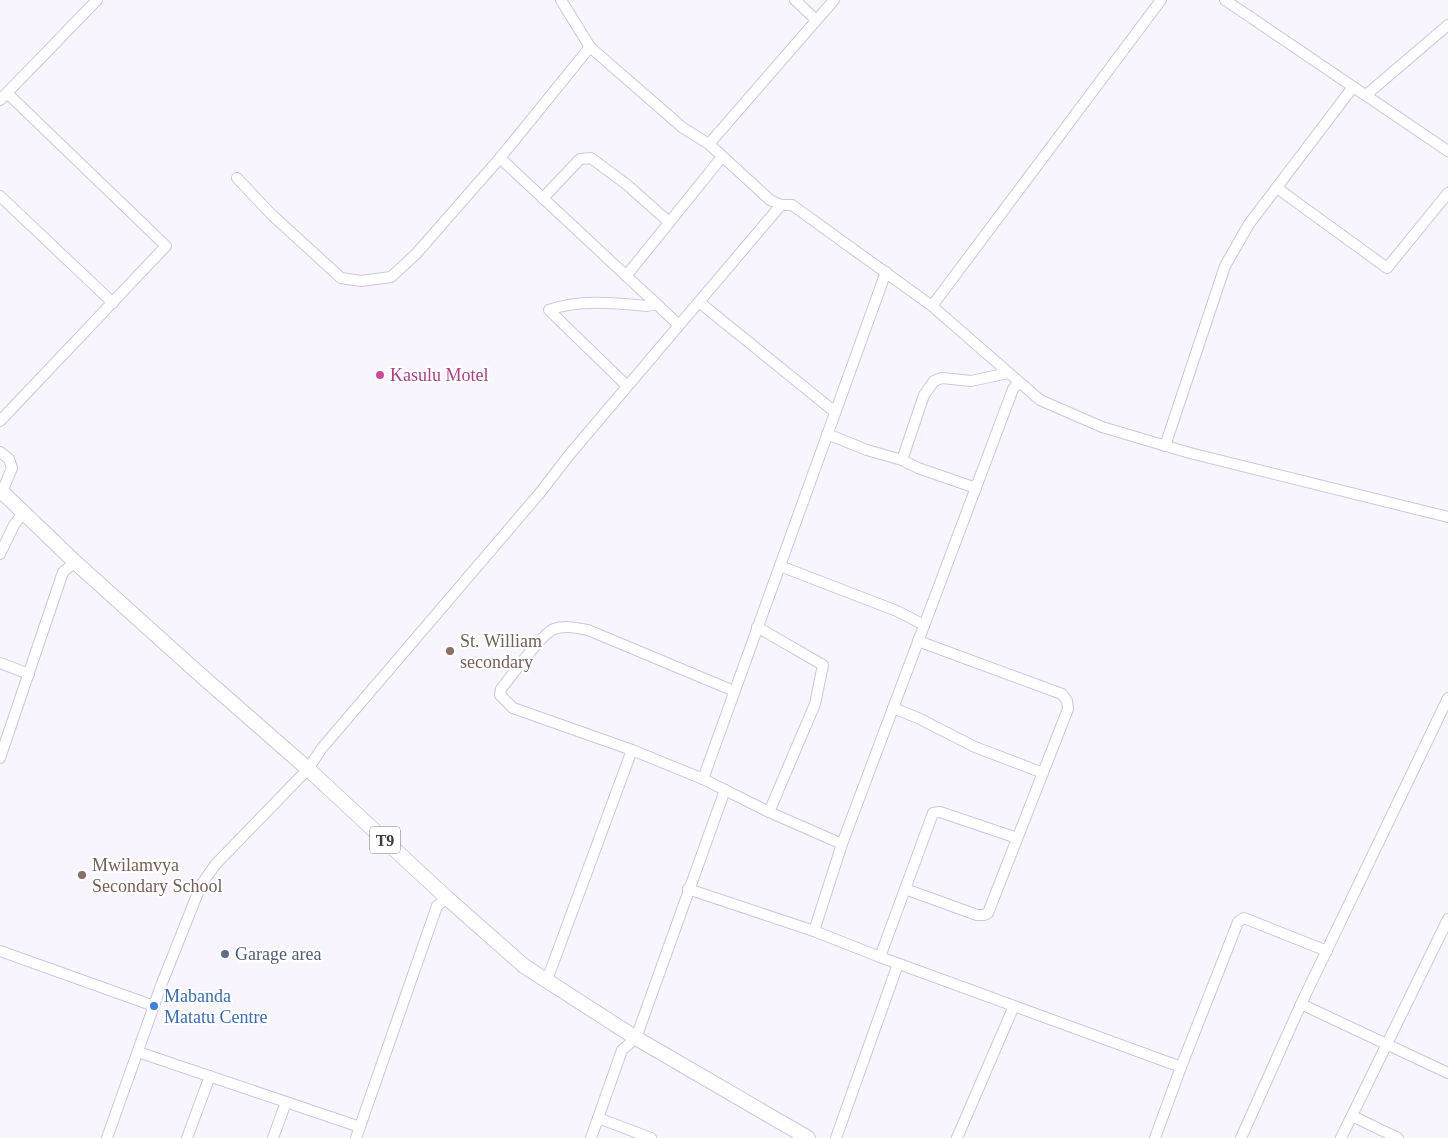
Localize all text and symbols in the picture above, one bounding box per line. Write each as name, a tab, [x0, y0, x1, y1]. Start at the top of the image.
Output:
place label: Kasulu Motel	[390, 365, 489, 385]
marker: Kasulu Motel	[374, 369, 386, 381]
place label: St. William secondary	[460, 631, 542, 672]
marker: St. William secondary	[444, 645, 456, 657]
road number: T9	[370, 826, 400, 854]
place label: Mwilamvya Secondary School	[92, 855, 222, 896]
marker: Mwilamvya Secondary School	[76, 869, 88, 881]
place label: Garage area	[235, 944, 321, 964]
marker: Garage area	[219, 948, 231, 960]
place label: Mabanda Matatu Centre	[164, 986, 267, 1027]
marker: Mabanda Matatu Centre	[148, 1000, 160, 1012]

